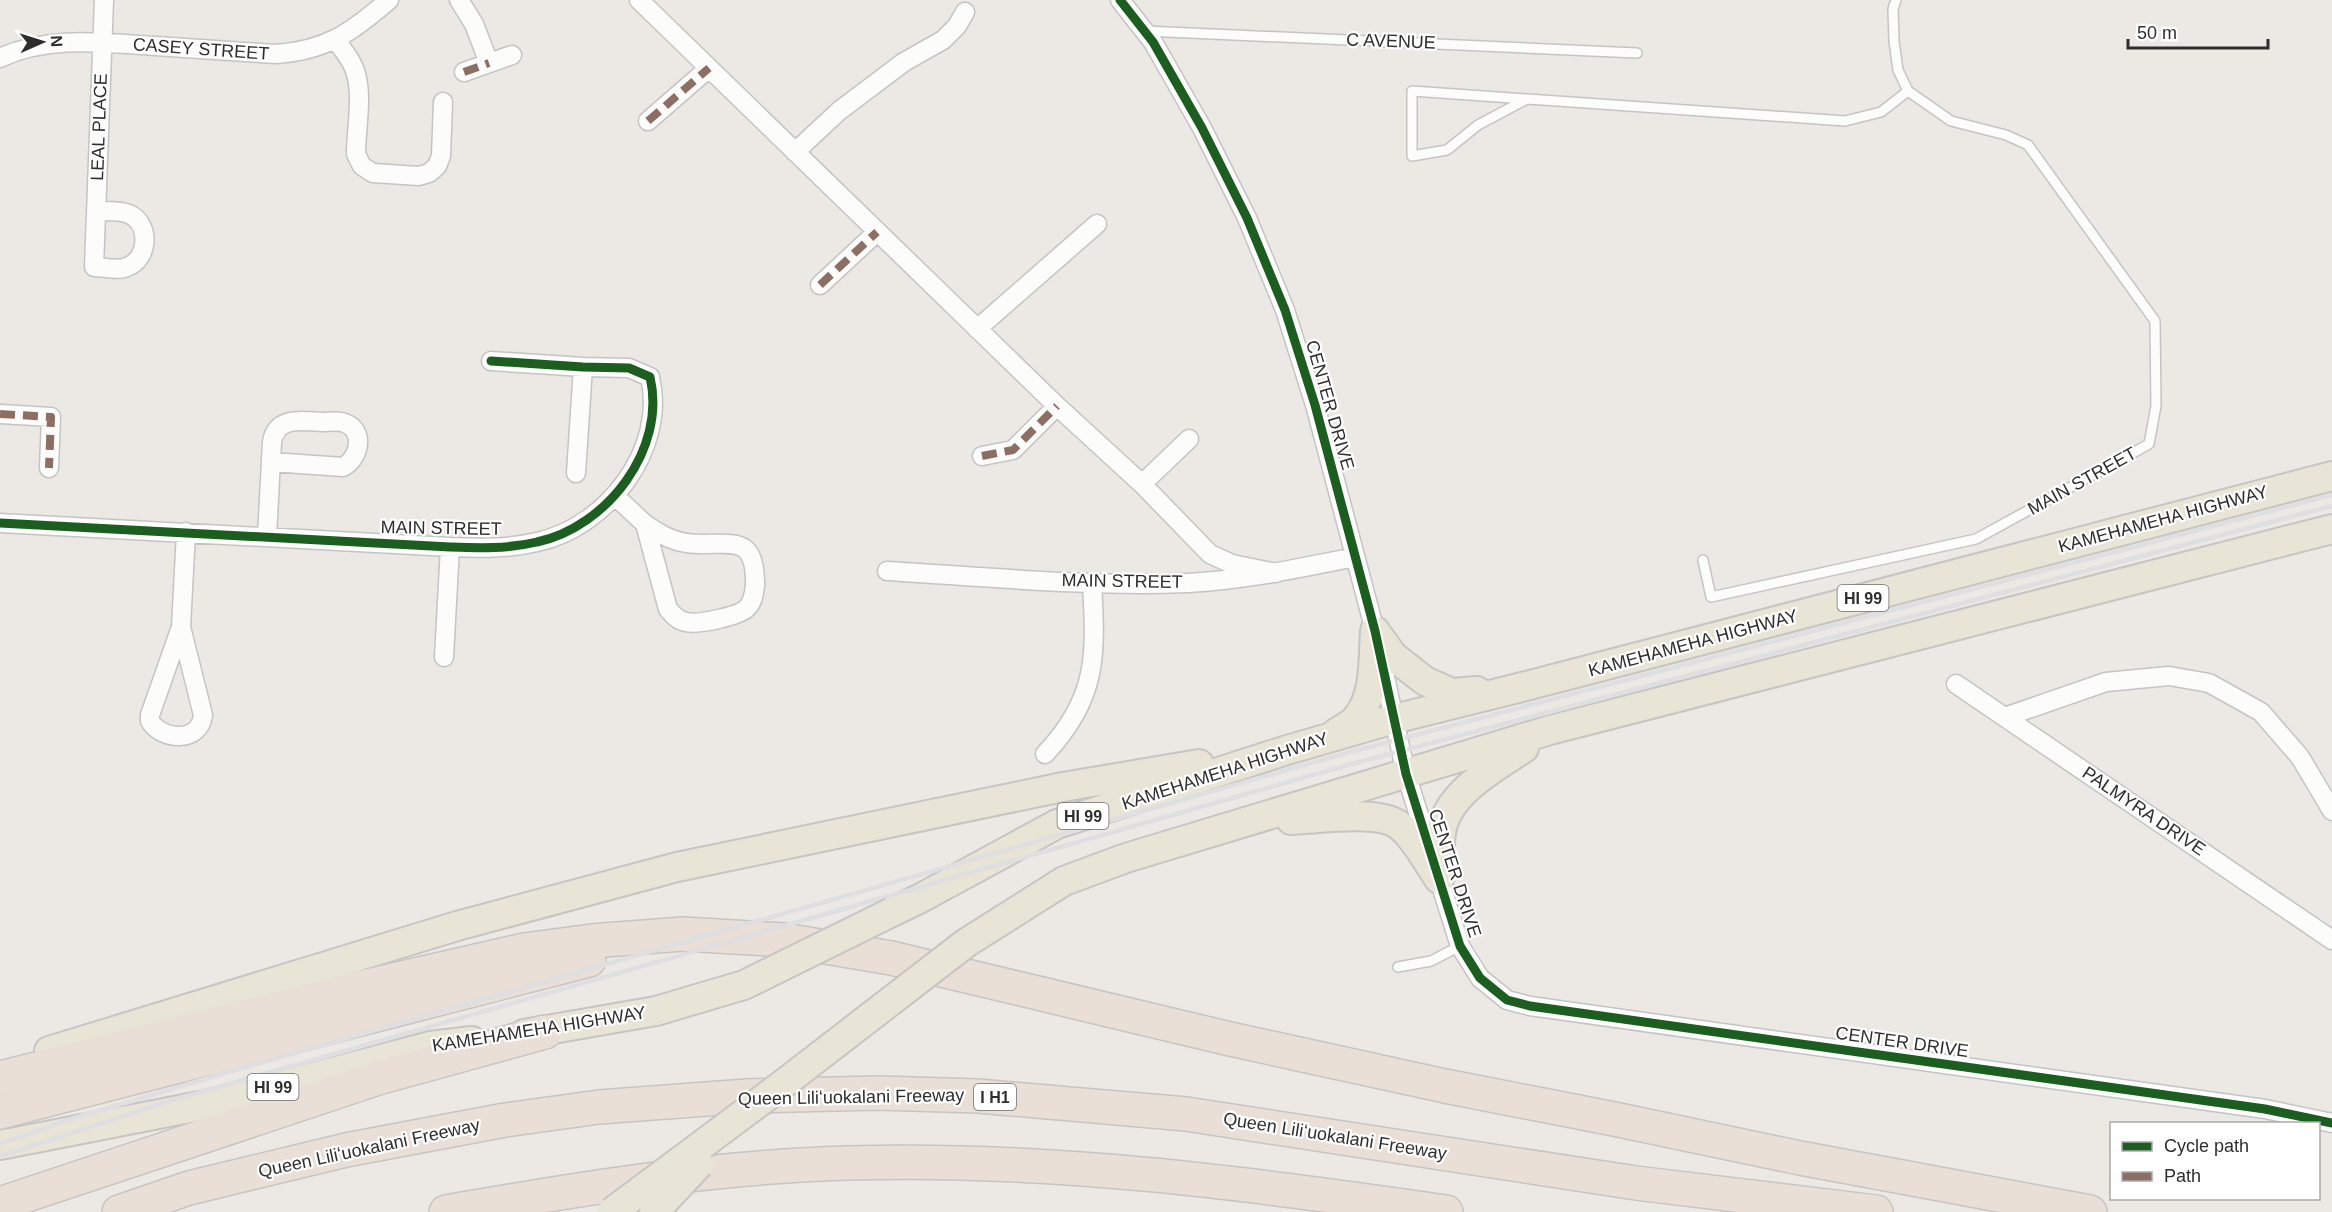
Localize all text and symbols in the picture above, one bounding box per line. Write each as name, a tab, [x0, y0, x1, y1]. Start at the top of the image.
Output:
north arrow	[12, 12, 72, 72]
scale bar	[2128, 12, 2268, 50]
text: 50 m	[2137, 23, 2177, 43]
street label: C AVENUE	[1346, 29, 1436, 53]
street label: CASEY STREET	[132, 34, 270, 64]
text: N	[48, 35, 65, 47]
street label: LEAL PLACE	[87, 73, 111, 181]
street label: CENTER DRIVE	[1302, 338, 1358, 472]
street label: MAIN STREET	[2024, 443, 2140, 519]
street label: KAMEHAMEHA HIGHWAY	[2056, 481, 2270, 557]
street label: MAIN STREET	[380, 517, 502, 539]
street label: MAIN STREET	[1061, 570, 1183, 592]
road number: HI 99	[1838, 585, 1888, 611]
street label: KAMEHAMEHA HIGHWAY	[1586, 605, 1800, 681]
street label: KAMEHAMEHA HIGHWAY	[1119, 728, 1331, 814]
street label: PALMYRA DRIVE	[2079, 763, 2209, 859]
road number: HI 99	[1058, 803, 1108, 829]
street label: CENTER DRIVE	[1425, 806, 1485, 940]
street label: KAMEHAMEHA HIGHWAY	[431, 1002, 647, 1056]
street label: CENTER DRIVE	[1834, 1023, 1970, 1061]
road number: HI 99	[248, 1074, 298, 1100]
road number: I H1	[974, 1084, 1016, 1110]
street label: Queen Liliʻuokalani Freeway	[738, 1085, 964, 1109]
street label: Queen Liliʻuokalani Freeway	[1222, 1108, 1448, 1164]
street label: Queen Liliʻuokalani Freeway	[256, 1115, 482, 1181]
legend	[2110, 1122, 2320, 1200]
text: Cycle path	[2164, 1136, 2249, 1156]
text: Path	[2164, 1166, 2201, 1186]

